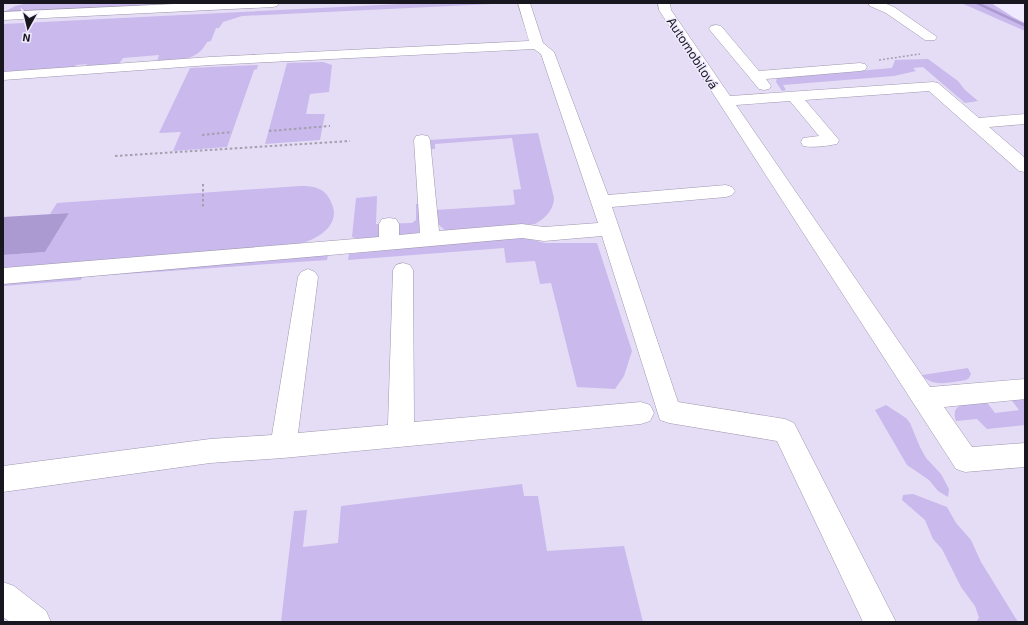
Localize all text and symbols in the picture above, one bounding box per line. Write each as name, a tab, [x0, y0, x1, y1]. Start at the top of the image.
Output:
north arrow	[8, 8, 48, 48]
street label: Automobilová	[664, 14, 722, 92]
text: N	[22, 31, 31, 45]

